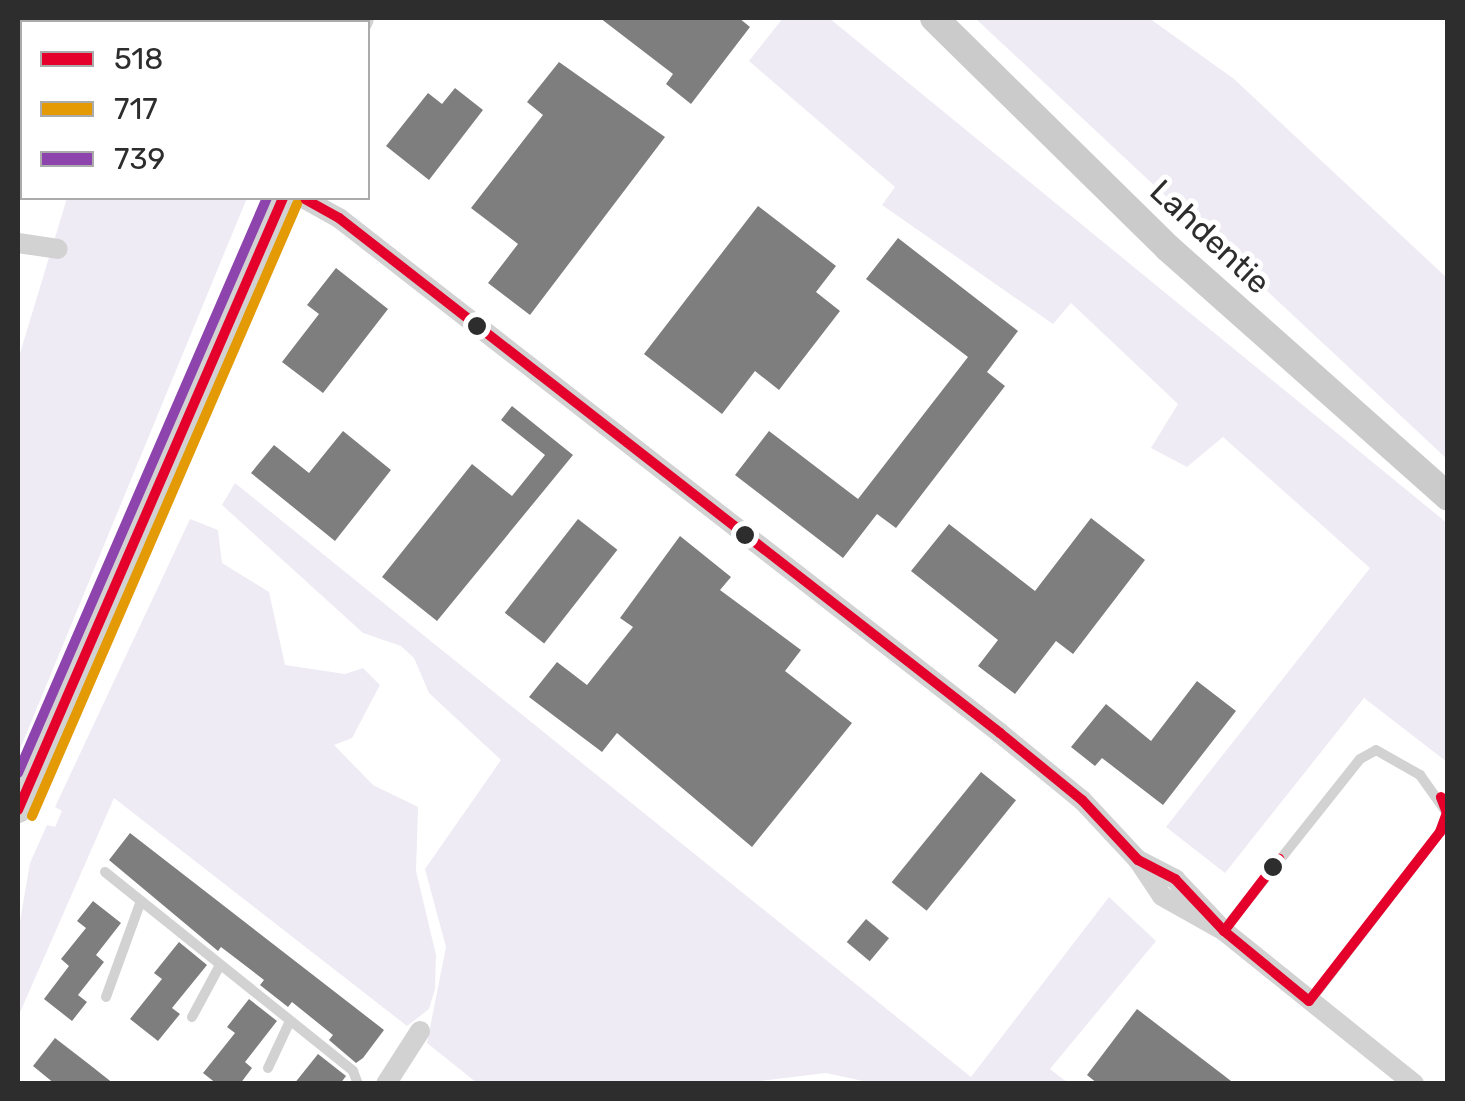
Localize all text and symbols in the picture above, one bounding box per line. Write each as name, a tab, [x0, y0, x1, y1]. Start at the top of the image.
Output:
legend	[20, 20, 370, 200]
text: 518	[114, 41, 163, 77]
text: 717	[114, 91, 158, 127]
text: 739	[114, 141, 165, 177]
street label: Lahdentie	[1142, 172, 1278, 302]
unlabelled marker	[467, 316, 487, 336]
unlabelled marker	[735, 525, 755, 545]
unlabelled marker	[1263, 857, 1283, 877]

